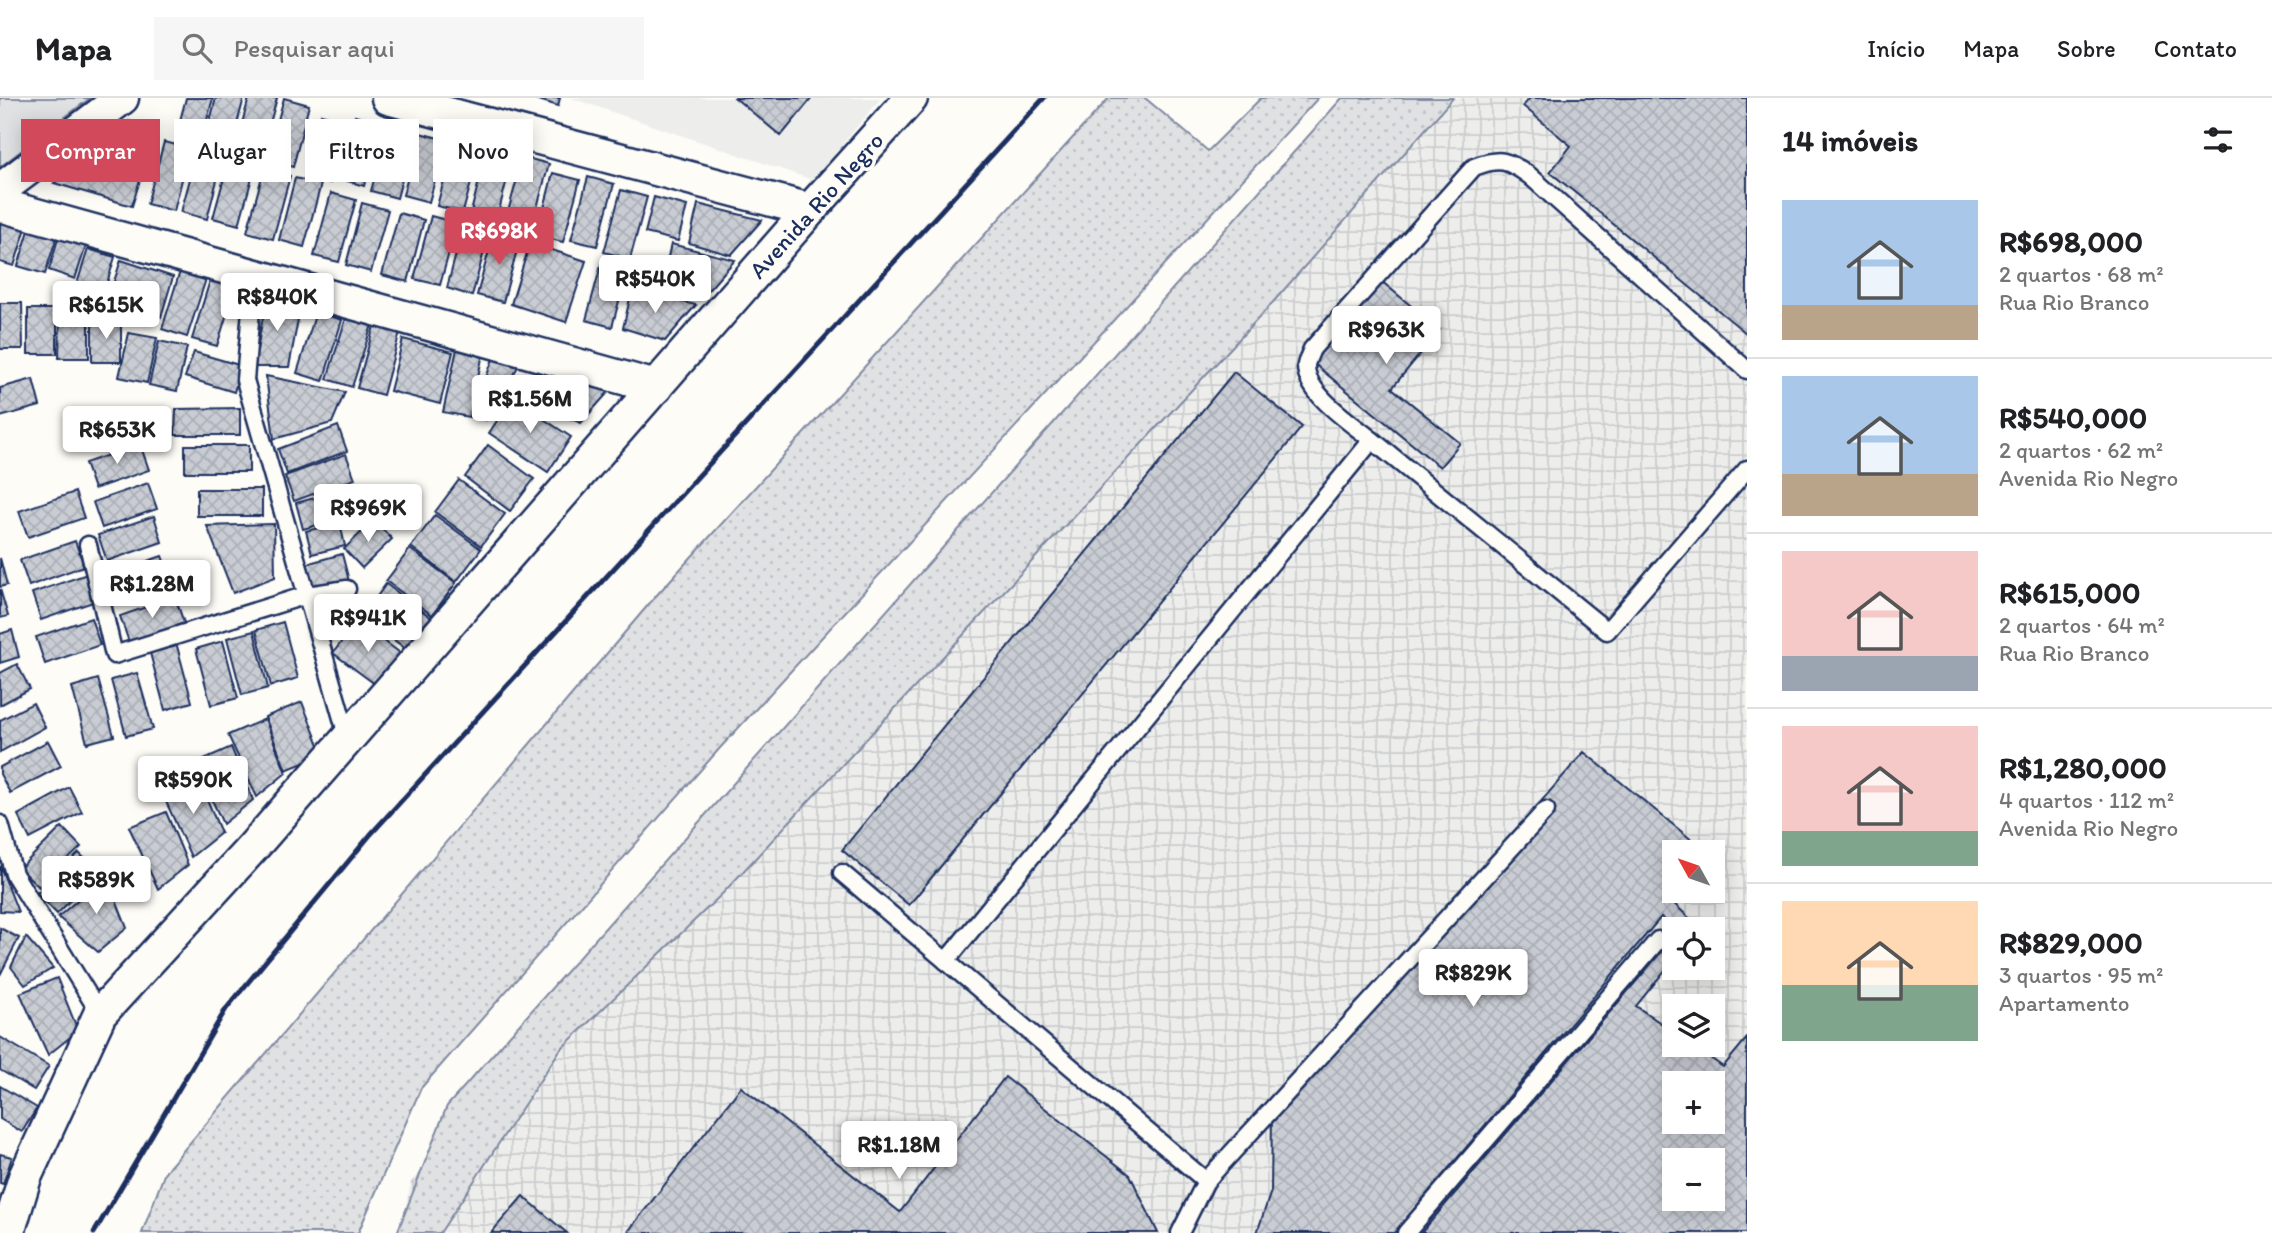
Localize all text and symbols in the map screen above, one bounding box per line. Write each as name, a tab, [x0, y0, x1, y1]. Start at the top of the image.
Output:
search box	[154, 17, 644, 80]
text: Mapa	[35, 29, 112, 68]
icon: search	[178, 29, 216, 67]
text: Pesquisar aqui	[234, 32, 395, 64]
text: Início	[1867, 34, 1925, 63]
text: Mapa	[1963, 34, 2019, 63]
text: Sobre	[2057, 34, 2116, 63]
text: Contato	[2154, 34, 2237, 63]
chip: Comprar	[21, 119, 160, 182]
chip: Alugar	[174, 119, 291, 182]
chip: Filtros	[305, 119, 419, 182]
chip: Novo	[433, 119, 533, 182]
icon: filters	[2199, 121, 2237, 159]
text: 14 imóveis	[1782, 122, 1918, 159]
street label: Avenida Rio Negro	[743, 126, 889, 284]
pin: R$698K	[442, 208, 556, 267]
text: R$698K	[461, 216, 537, 244]
text: R$698,000	[1999, 223, 2143, 260]
icon: home	[1838, 228, 1922, 312]
pin: R$540K	[598, 256, 712, 315]
text: 2 quartos · 68 m²	[1999, 260, 2164, 288]
text: R$540K	[615, 264, 695, 292]
pin: R$840K	[220, 274, 334, 333]
pin: R$615K	[49, 282, 163, 341]
text: R$840K	[237, 282, 317, 310]
text: Rua Rio Branco	[1999, 288, 2149, 316]
text: R$615K	[69, 290, 143, 318]
pin: R$963K	[1329, 306, 1443, 366]
text: R$963K	[1348, 315, 1424, 343]
pin: R$1.56M	[465, 376, 595, 435]
text: R$1.56M	[488, 384, 572, 412]
text: R$540,000	[1999, 399, 2147, 436]
icon: home	[1838, 404, 1922, 488]
pin: R$653K	[60, 406, 174, 466]
text: R$653K	[79, 415, 155, 443]
text: 2 quartos · 62 m²	[1999, 436, 2163, 464]
text: Avenida Rio Negro	[1999, 464, 2178, 492]
pin: R$969K	[311, 484, 425, 544]
text: R$969K	[330, 493, 406, 521]
pin: R$1.28M	[87, 560, 217, 620]
text: R$1.28M	[109, 569, 195, 597]
text: R$615,000	[1999, 574, 2140, 611]
icon: home	[1838, 579, 1922, 663]
pin: R$941K	[311, 594, 425, 654]
text: R$941K	[330, 603, 406, 631]
text: 2 quartos · 64 m²	[1999, 611, 2165, 639]
text: Rua Rio Branco	[1999, 639, 2149, 667]
text: R$1,280,000	[1999, 749, 2167, 786]
icon: home	[1838, 754, 1922, 838]
pin: R$590K	[136, 756, 250, 816]
text: R$590K	[154, 765, 232, 793]
text: 4 quartos · 112 m²	[1999, 786, 2174, 814]
text: Avenida Rio Negro	[1999, 814, 2178, 842]
north arrow	[1662, 840, 1726, 903]
map controls	[1662, 840, 1725, 1211]
pin: R$589K	[39, 856, 153, 916]
text: R$589K	[58, 865, 134, 893]
button: locate	[1662, 917, 1725, 980]
text: R$829,000	[1999, 924, 2143, 961]
icon: home	[1838, 929, 1922, 1013]
pin: R$829K	[1416, 950, 1530, 1009]
text: R$829K	[1435, 958, 1511, 986]
text: 3 quartos · 95 m²	[1999, 961, 2163, 989]
text: Apartamento	[1999, 989, 2130, 1017]
button: layers	[1662, 994, 1725, 1057]
button: +	[1662, 1071, 1725, 1134]
pin: R$1.18M	[834, 1122, 964, 1181]
text: R$1.18M	[857, 1130, 941, 1158]
button: −	[1662, 1148, 1725, 1211]

